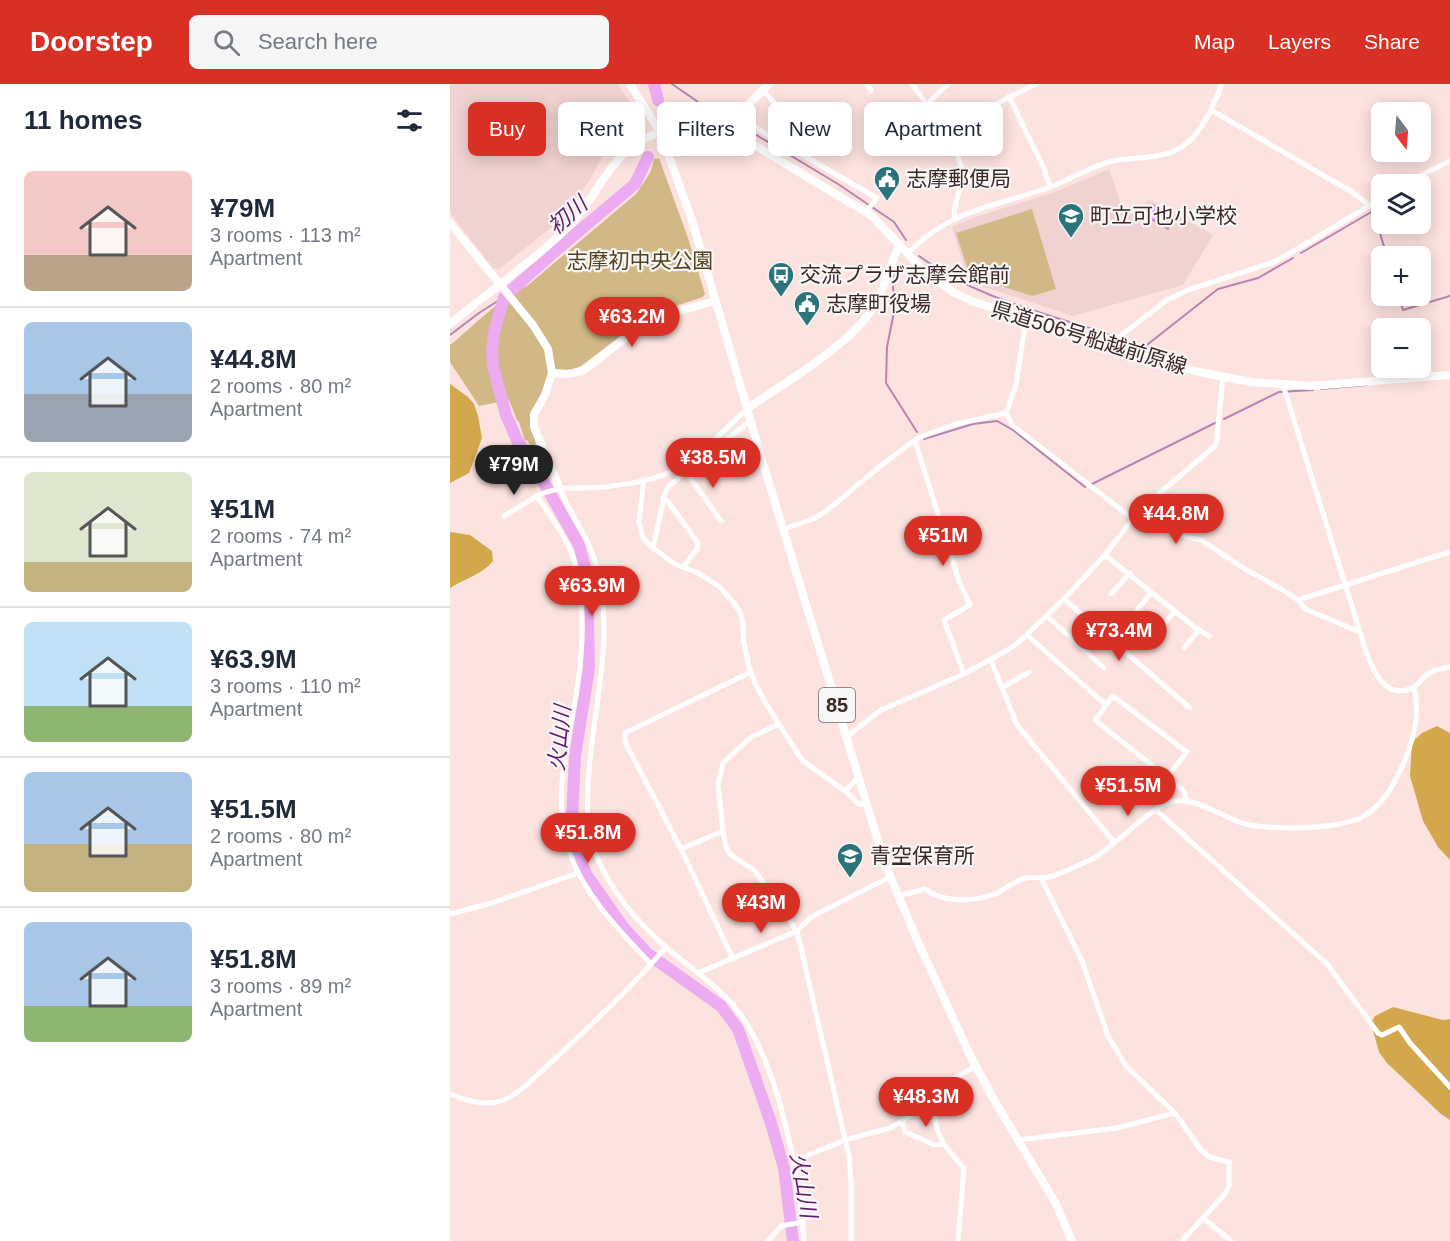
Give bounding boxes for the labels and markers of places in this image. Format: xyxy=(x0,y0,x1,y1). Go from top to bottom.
public building icon: 志摩郵便局 xyxy=(872,164,902,202)
place label: 志摩郵便局 xyxy=(906,167,1011,190)
school or university icon: 町立可也小学校 xyxy=(1056,201,1086,239)
place label: 町立可也小学校 xyxy=(1090,204,1237,227)
bus stop icon: 交流プラザ志摩会館前 xyxy=(766,260,796,298)
place label: 交流プラザ志摩会館前 xyxy=(800,263,1010,286)
public building icon: 志摩町役場 xyxy=(792,289,822,327)
place label: 志摩町役場 xyxy=(826,292,931,315)
pin: ¥63.2M xyxy=(583,297,681,348)
pin: ¥38.5M xyxy=(664,438,762,489)
pin: ¥79M xyxy=(478,445,550,496)
pin: ¥44.8M xyxy=(1127,494,1225,545)
pin: ¥51M xyxy=(907,516,979,567)
pin: ¥63.9M xyxy=(543,566,641,617)
pin: ¥73.4M xyxy=(1070,611,1168,662)
pin: ¥51.5M xyxy=(1079,766,1177,817)
pin: ¥51.8M xyxy=(539,813,637,864)
school or university icon: 青空保育所 xyxy=(835,841,865,879)
place label: 青空保育所 xyxy=(870,844,975,867)
pin: ¥43M xyxy=(725,883,797,934)
pin: ¥48.3M xyxy=(877,1077,975,1128)

